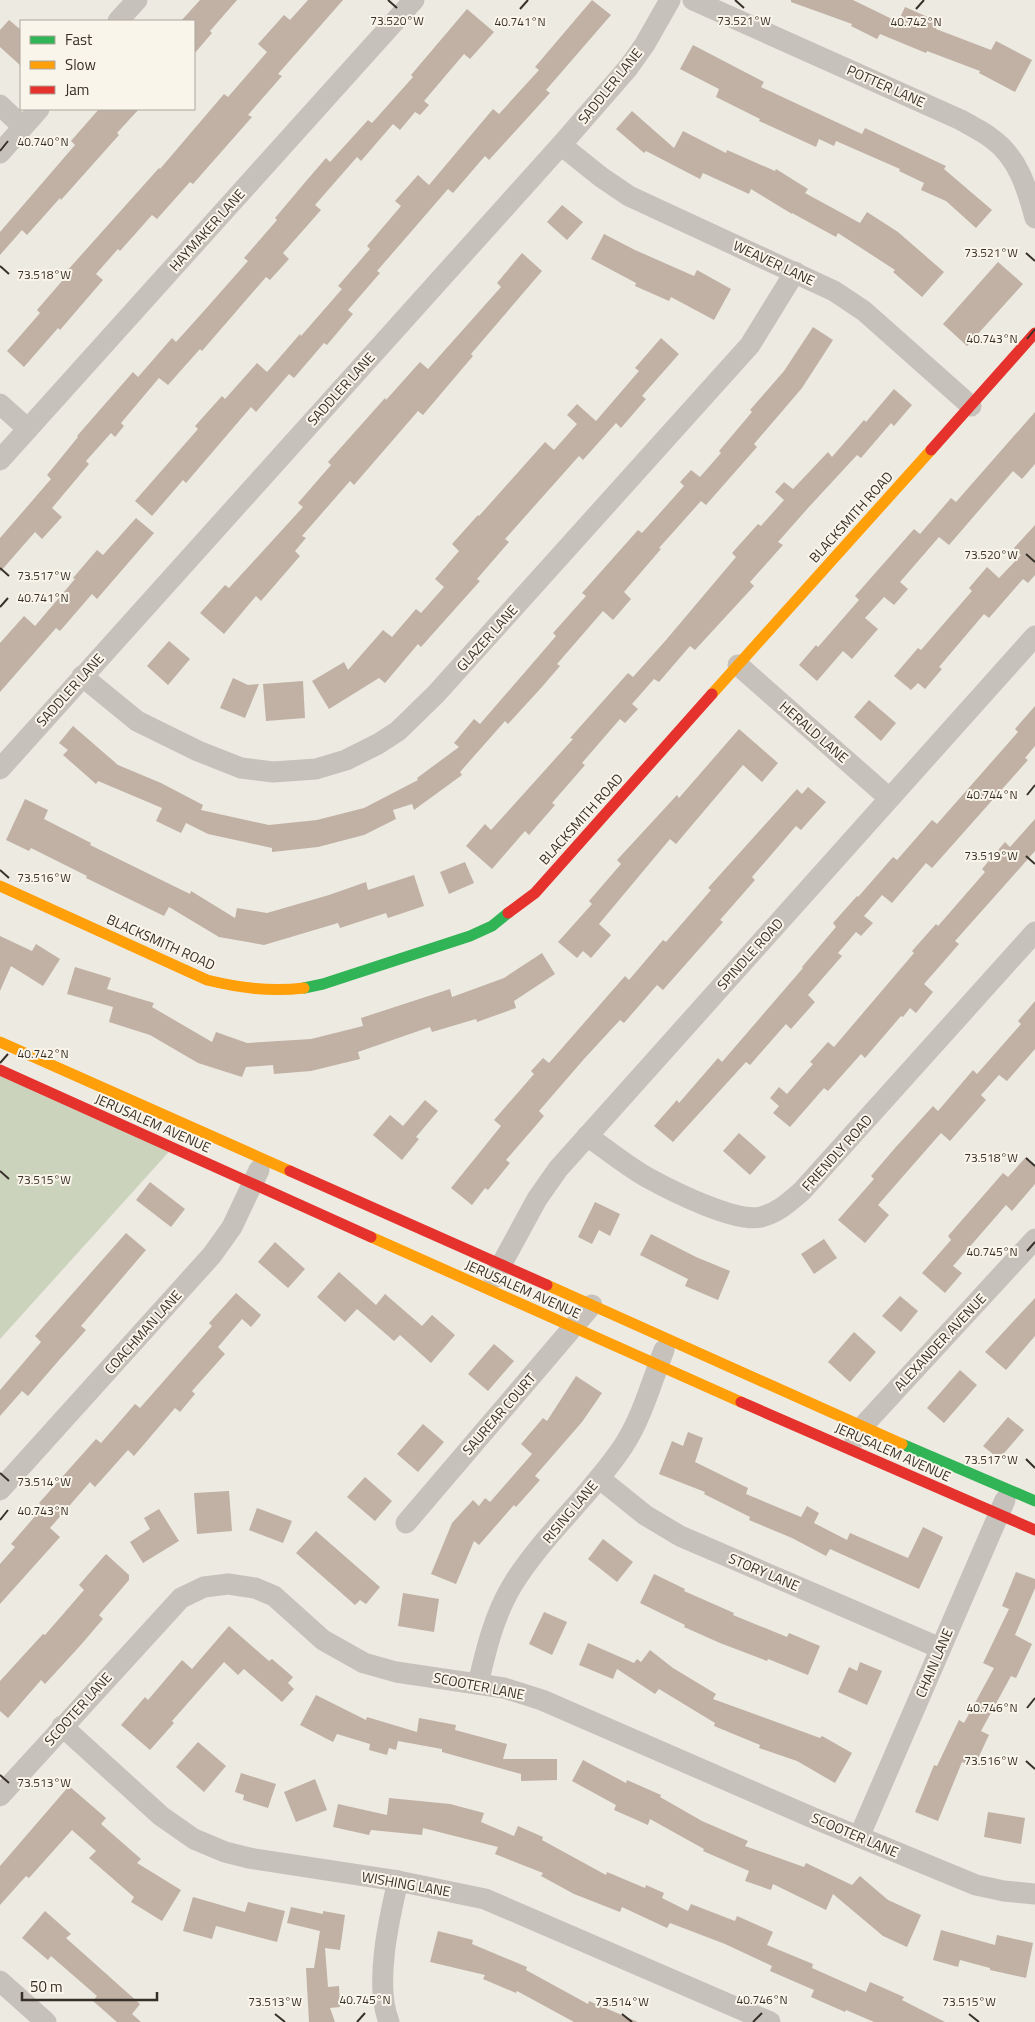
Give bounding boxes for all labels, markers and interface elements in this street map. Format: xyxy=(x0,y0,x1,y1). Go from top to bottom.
text: 73.520°W xyxy=(370,11,424,30)
text: 73.521°W xyxy=(717,11,771,30)
text: 40.741°N xyxy=(494,12,546,31)
text: 40.742°N xyxy=(890,12,942,31)
legend xyxy=(20,20,195,110)
text: Fast xyxy=(65,28,93,51)
street label: SADDLER LANE xyxy=(572,43,647,128)
text: Slow xyxy=(65,53,96,76)
street label: POTTER LANE xyxy=(844,59,929,112)
text: Jam xyxy=(65,78,89,101)
text: 40.740°N xyxy=(17,132,69,151)
street label: HAYMAKER LANE xyxy=(164,184,250,275)
street label: WEAVER LANE xyxy=(730,234,819,291)
text: 73.521°W xyxy=(964,243,1018,262)
text: 73.518°W xyxy=(17,265,71,284)
text: 40.743°N xyxy=(966,329,1018,348)
street label: SADDLER LANE xyxy=(302,347,379,430)
street label: BLACKSMITH ROAD xyxy=(804,466,898,567)
text: 73.520°W xyxy=(964,545,1018,564)
text: 73.517°W xyxy=(17,566,71,585)
text: 40.741°N xyxy=(17,588,69,607)
street label: GLAZER LANE xyxy=(451,600,522,675)
street label: SADDLER LANE xyxy=(31,648,108,731)
street label: HERALD LANE xyxy=(775,696,854,768)
street label: BLACKSMITH ROAD xyxy=(534,768,628,869)
text: 40.744°N xyxy=(966,785,1018,804)
text: 73.519°W xyxy=(964,846,1018,865)
text: 73.516°W xyxy=(17,868,71,887)
street label: BLACKSMITH ROAD xyxy=(104,908,219,975)
street label: SPINDLE ROAD xyxy=(712,913,788,994)
text: 40.742°N xyxy=(17,1044,69,1063)
street label: JERUSALEM AVENUE xyxy=(92,1088,215,1158)
street label: FRIENDLY ROAD xyxy=(796,1110,877,1196)
text: 73.518°W xyxy=(964,1148,1018,1167)
text: 73.515°W xyxy=(17,1170,71,1189)
text: 40.745°N xyxy=(966,1242,1018,1261)
street label: JERUSALEM AVENUE xyxy=(462,1254,585,1324)
street label: COACHMAN LANE xyxy=(99,1285,186,1378)
street label: ALEXANDER AVENUE xyxy=(889,1288,991,1395)
street label: SAUREAR COURT xyxy=(457,1368,541,1459)
street label: JERUSALEM AVENUE xyxy=(832,1417,955,1487)
text: 73.517°W xyxy=(964,1450,1018,1469)
text: 73.514°W xyxy=(17,1472,71,1491)
street label: RISING LANE xyxy=(537,1475,602,1548)
text: 40.743°N xyxy=(17,1501,69,1520)
street label: STORY LANE xyxy=(726,1547,803,1596)
street label: CHAIN LANE xyxy=(909,1625,958,1701)
street label: SCOOTER LANE xyxy=(432,1666,527,1705)
street label: SCOOTER LANE xyxy=(39,1667,116,1750)
text: 40.746°N xyxy=(966,1698,1018,1717)
text: 73.516°W xyxy=(964,1751,1018,1770)
text: 73.513°W xyxy=(17,1773,71,1792)
street label: SCOOTER LANE xyxy=(809,1807,902,1862)
street label: WISHING LANE xyxy=(360,1865,452,1902)
scale bar xyxy=(22,1970,158,2002)
text: 50 m xyxy=(30,1975,63,1998)
text: 40.745°N xyxy=(339,1990,391,2009)
text: 40.746°N xyxy=(736,1990,788,2009)
text: 73.513°W xyxy=(248,1992,302,2011)
text: 73.514°W xyxy=(595,1992,649,2011)
text: 73.515°W xyxy=(942,1992,996,2011)

